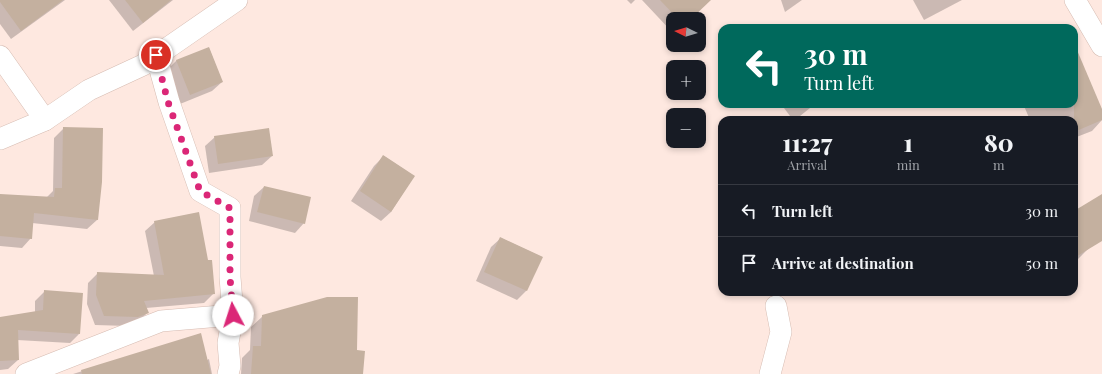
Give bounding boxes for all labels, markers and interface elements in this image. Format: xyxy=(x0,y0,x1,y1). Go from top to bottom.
north arrow xyxy=(666,12,706,52)
map controls xyxy=(666,12,706,148)
text: 30 m xyxy=(804,35,868,72)
pin xyxy=(139,38,173,72)
icon: left xyxy=(738,40,790,92)
icon: arrive xyxy=(145,44,167,66)
button: + xyxy=(666,60,706,100)
text: Turn left xyxy=(804,71,874,95)
button: − xyxy=(666,108,706,148)
text: 11:27 xyxy=(782,126,832,158)
text: 1 xyxy=(904,126,913,158)
text: 80 xyxy=(984,126,1014,158)
text: Arrival xyxy=(787,156,827,173)
text: min xyxy=(897,156,920,173)
text: m xyxy=(993,156,1005,173)
icon: left xyxy=(738,200,760,222)
text: Turn left xyxy=(772,201,833,221)
text: 30 m xyxy=(1025,201,1058,221)
icon: arrive xyxy=(738,252,760,274)
text: Arrive at destination xyxy=(772,253,914,273)
text: 50 m xyxy=(1026,253,1058,273)
position arrow xyxy=(212,294,254,336)

